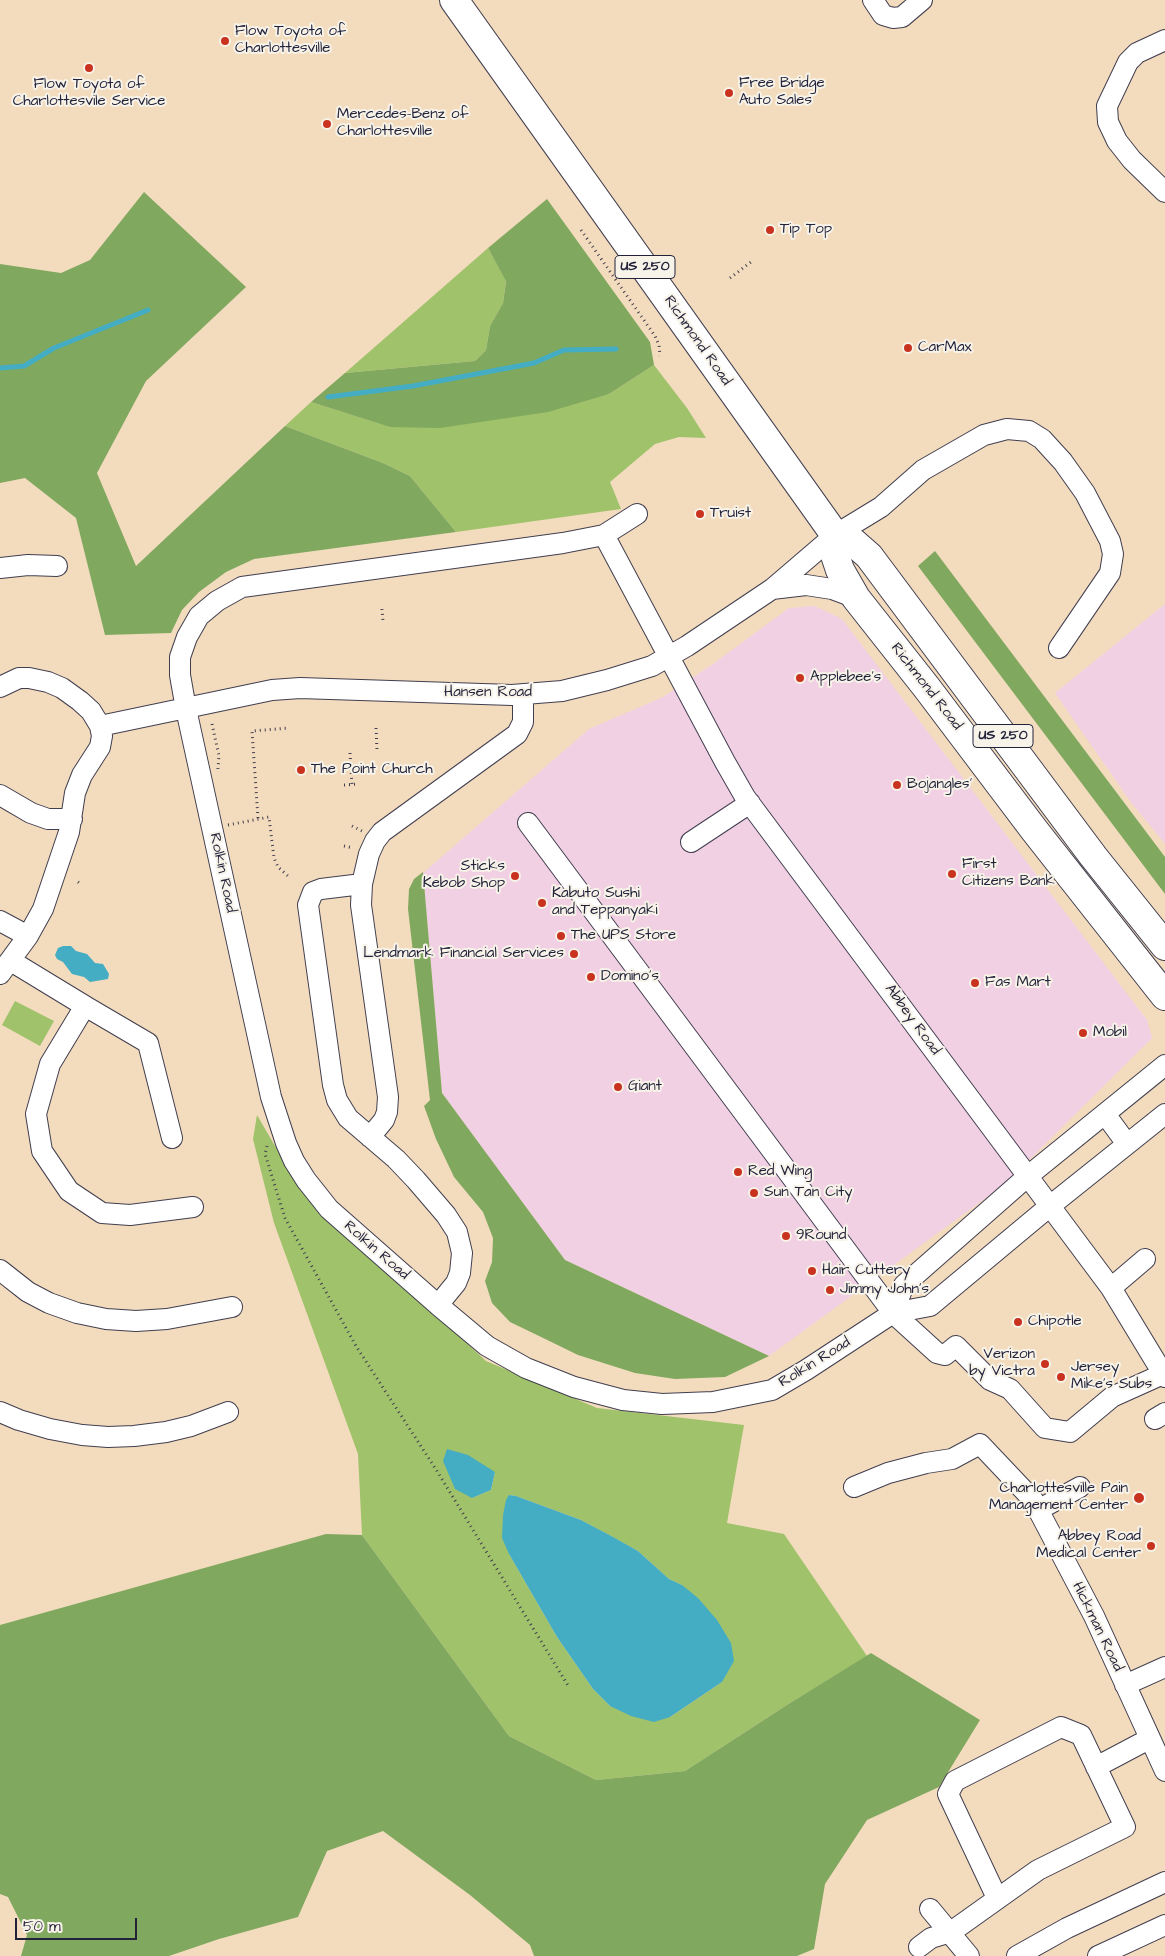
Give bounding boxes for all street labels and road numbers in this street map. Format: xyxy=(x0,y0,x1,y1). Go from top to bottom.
road number: US 250 xyxy=(615,256,675,278)
street label: Richmond Road xyxy=(659,293,735,389)
street label: Richmond Road xyxy=(886,640,966,734)
street label: Hansen Road xyxy=(444,684,532,702)
road number: US 250 xyxy=(973,724,1033,748)
street label: Rolkin Road xyxy=(205,832,239,914)
street label: Abbey Road xyxy=(880,981,944,1059)
street label: Rolkin Road xyxy=(340,1218,412,1284)
street label: Rolkin Road xyxy=(776,1334,854,1392)
street label: Hickman Road xyxy=(1068,1579,1126,1675)

